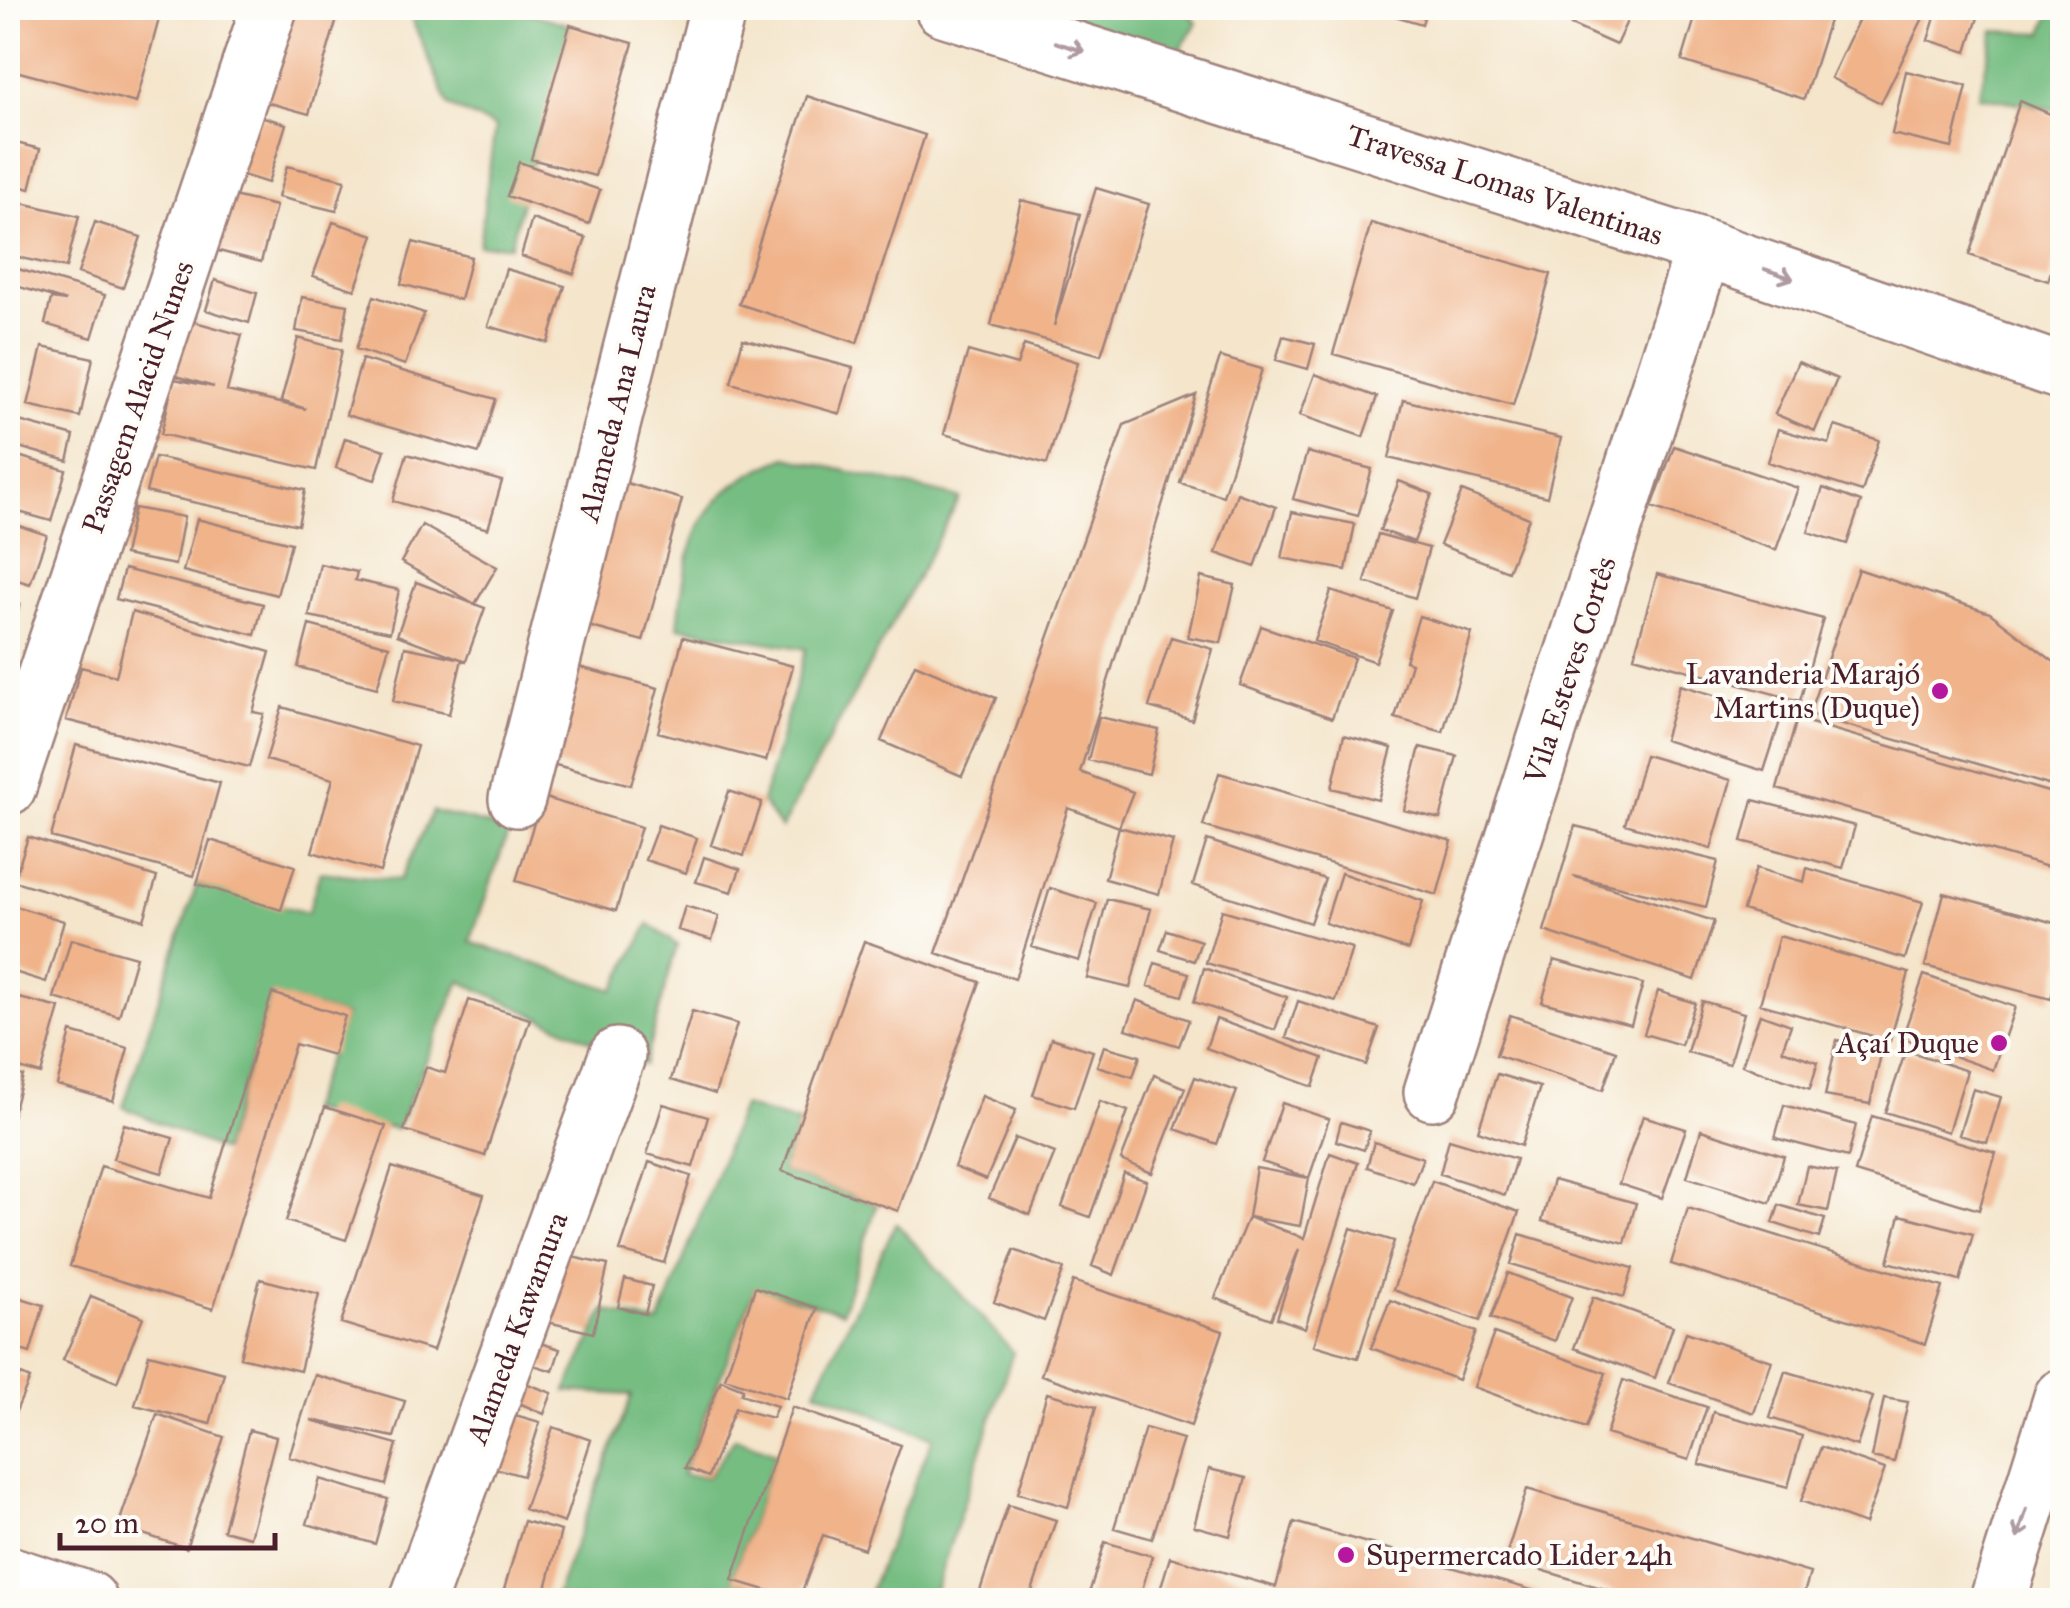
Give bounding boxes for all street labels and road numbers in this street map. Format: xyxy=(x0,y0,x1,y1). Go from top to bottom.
street label: Travessa Lomas Valentinas xyxy=(1342,117,1668,253)
street label: Passagem Alacid Nunes xyxy=(74,256,202,538)
street label: Alameda Ana Laura xyxy=(570,280,664,527)
street label: Vila Esteves Cortês xyxy=(1516,552,1624,789)
street label: Alameda Kawamura xyxy=(458,1207,576,1451)

